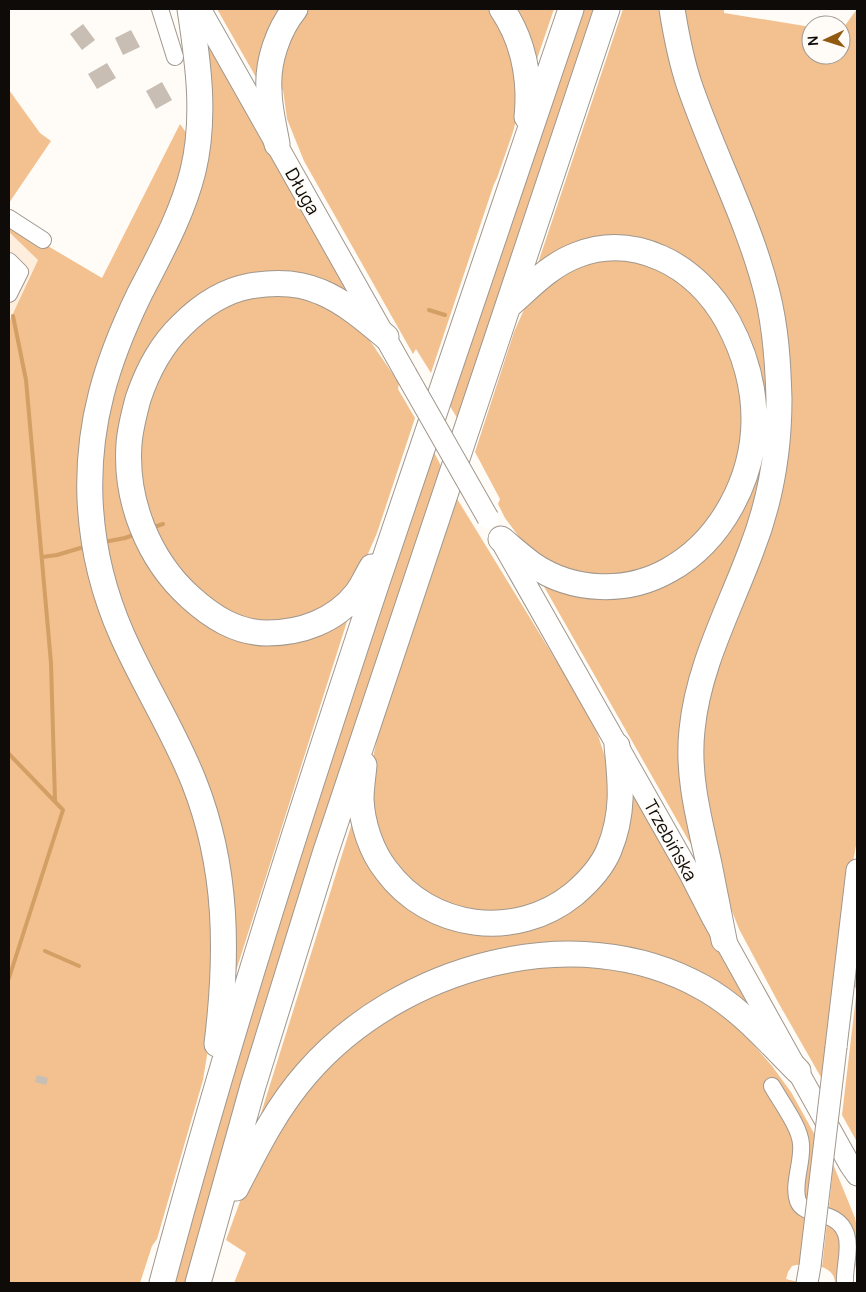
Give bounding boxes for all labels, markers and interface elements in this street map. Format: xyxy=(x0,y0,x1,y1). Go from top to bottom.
north arrow xyxy=(801,15,851,65)
text: N xyxy=(803,35,822,47)
street label: Długa xyxy=(280,163,326,219)
street label: Trzebińska xyxy=(639,795,703,885)

